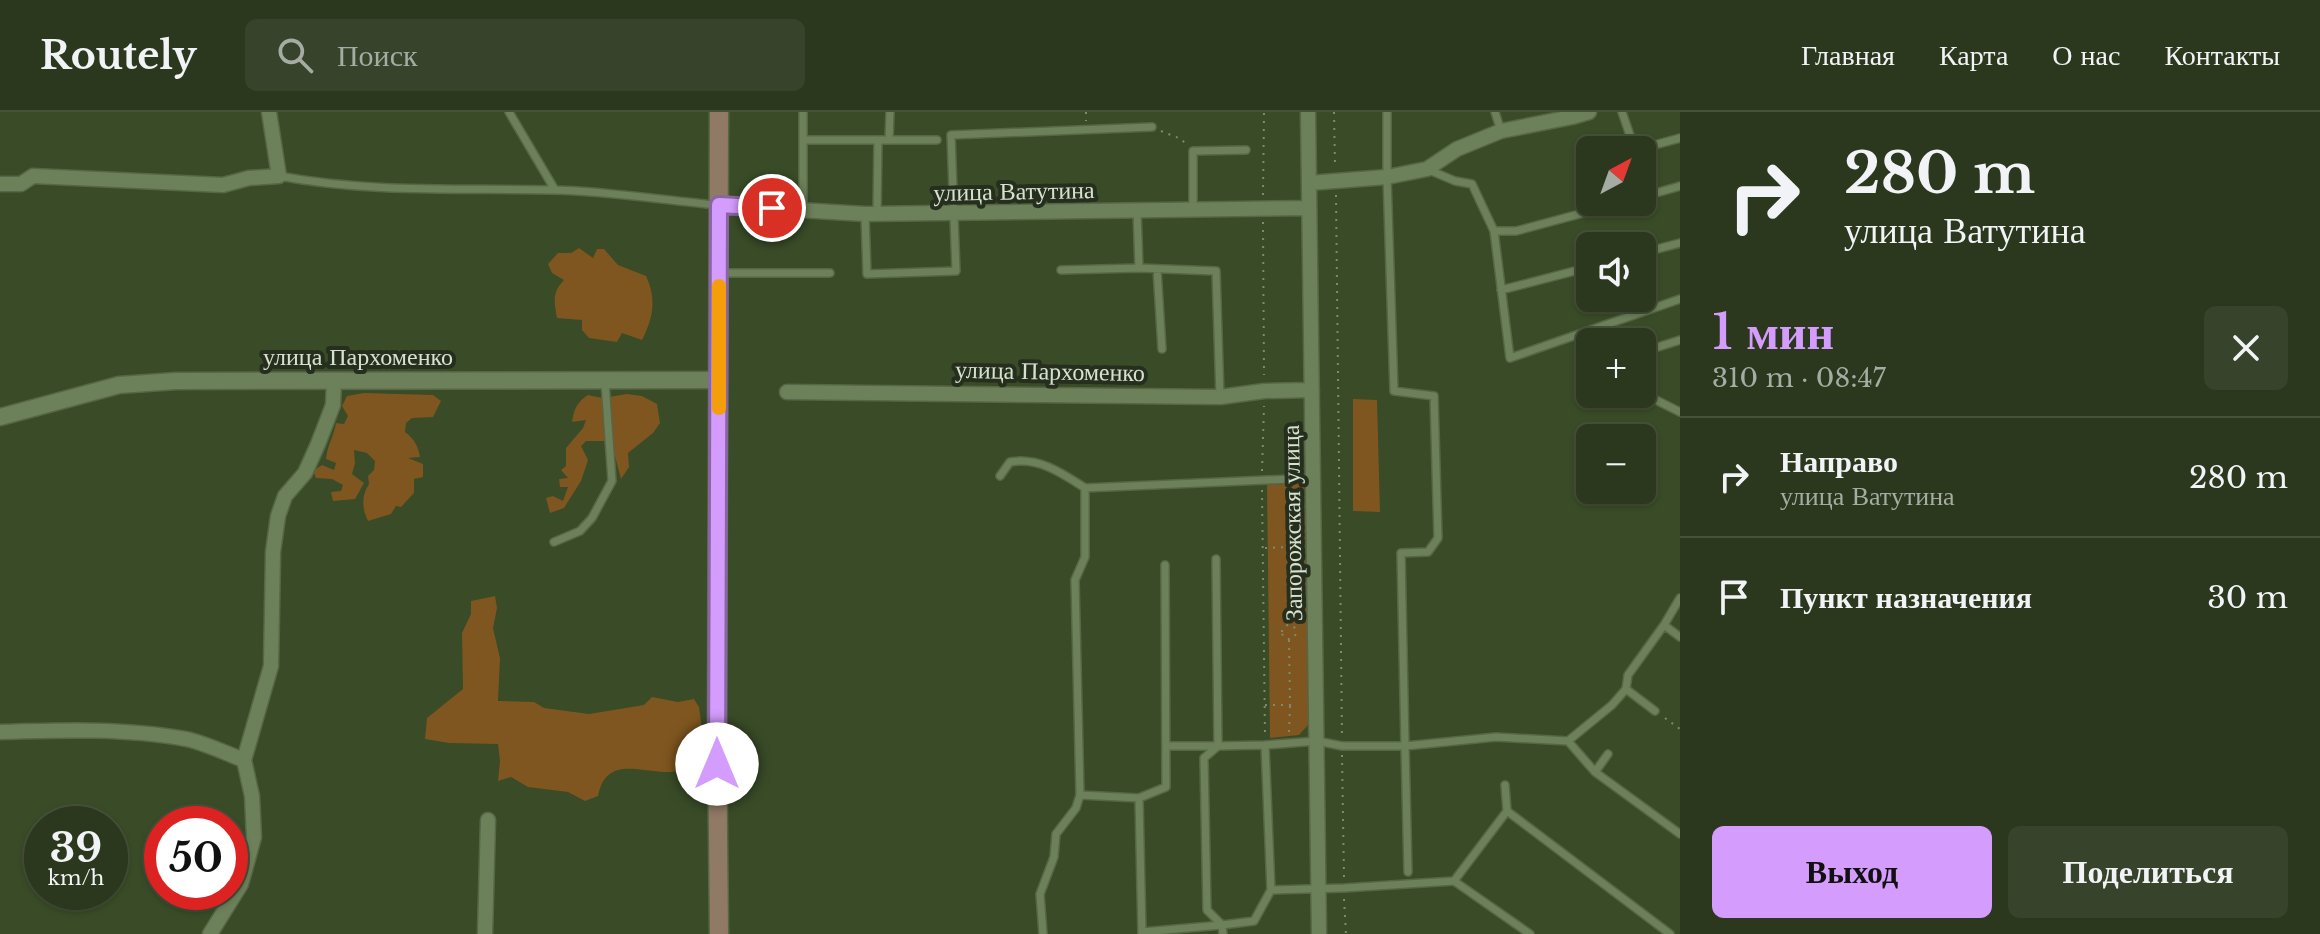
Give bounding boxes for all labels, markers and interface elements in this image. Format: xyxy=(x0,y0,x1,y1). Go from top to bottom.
search box xyxy=(245,19,805,91)
text: Routely xyxy=(40,32,197,79)
icon: search xyxy=(273,33,317,77)
text: Поиск xyxy=(337,37,418,74)
text: Главная xyxy=(1801,38,1895,73)
text: Карта xyxy=(1939,38,2008,73)
text: О нас xyxy=(2052,38,2120,73)
text: Контакты xyxy=(2164,38,2280,73)
north arrow xyxy=(1576,136,1656,216)
map controls xyxy=(1576,136,1656,504)
text: 280 m xyxy=(1844,139,2035,208)
icon: right xyxy=(1712,144,1816,248)
pin xyxy=(738,174,806,242)
street label: улица Ватутина xyxy=(933,175,1095,207)
icon: arrive xyxy=(750,186,794,230)
text: улица Ватутина xyxy=(1844,208,2086,253)
button: sound xyxy=(1576,232,1656,312)
text: 1 мин xyxy=(1712,302,1834,362)
button: close xyxy=(2204,306,2288,390)
button: + xyxy=(1576,328,1656,408)
street label: улица Пархоменко xyxy=(263,342,453,371)
street label: улица Пархоменко xyxy=(955,355,1145,387)
text: 310 m · 08:47 xyxy=(1712,362,1886,394)
street label: Запорожская улица xyxy=(1276,424,1308,622)
button: − xyxy=(1576,424,1656,504)
text: Направо xyxy=(1780,443,1898,480)
icon: right xyxy=(1712,455,1756,499)
text: 280 m xyxy=(2189,459,2288,496)
text: улица Ватутина xyxy=(1780,480,1955,512)
icon: arrive xyxy=(1712,575,1756,619)
text: Пункт назначения xyxy=(1780,579,2032,616)
text: 30 m xyxy=(2207,579,2288,616)
position arrow xyxy=(675,722,759,806)
speed limit sign: 50 xyxy=(144,806,248,910)
text: 39 xyxy=(50,823,102,873)
button: Выход xyxy=(1712,826,1992,918)
button: Поделиться xyxy=(2008,826,2288,918)
text: km/h xyxy=(48,866,104,890)

